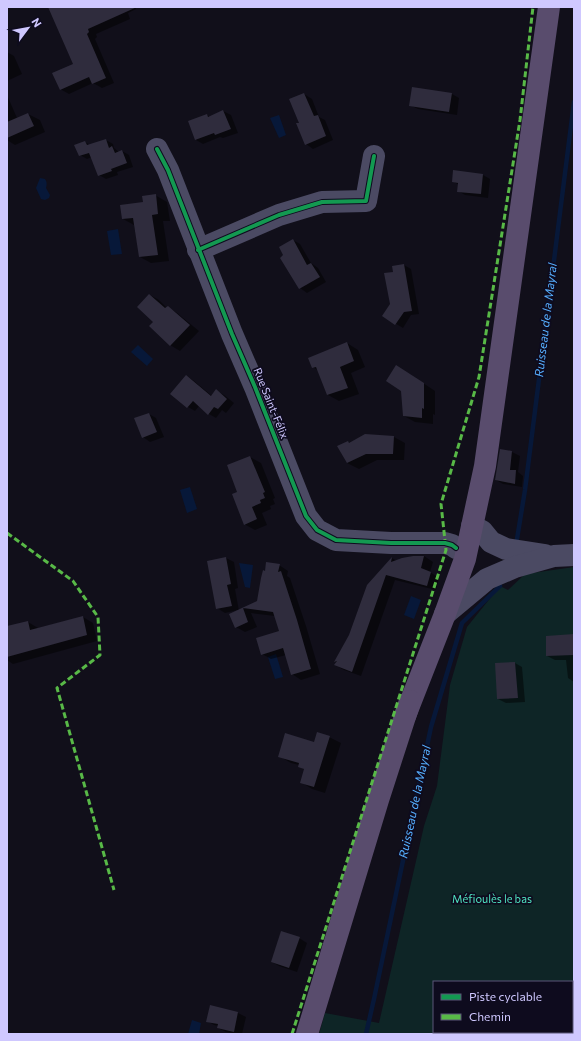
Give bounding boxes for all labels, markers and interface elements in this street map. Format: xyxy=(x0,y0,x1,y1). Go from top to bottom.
north arrow xyxy=(8,8,48,48)
text: N xyxy=(29,15,45,29)
water label: Ruisseau de la Mayral xyxy=(531,261,559,378)
street label: Rue Saint-Félix xyxy=(251,366,292,440)
water label: Ruisseau de la Mayral xyxy=(395,743,433,860)
park label: Méfioulès le bas xyxy=(452,892,532,905)
legend xyxy=(433,981,573,1033)
text: Piste cyclable xyxy=(469,989,542,1003)
text: Chemin xyxy=(469,1009,511,1023)

